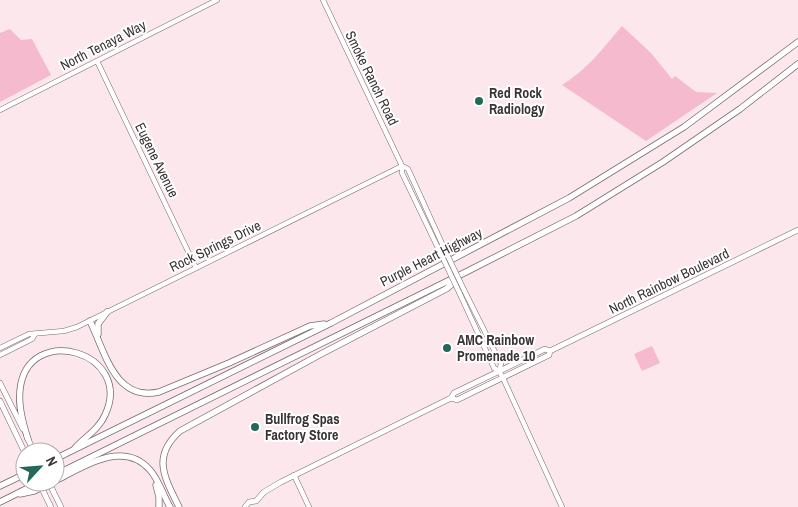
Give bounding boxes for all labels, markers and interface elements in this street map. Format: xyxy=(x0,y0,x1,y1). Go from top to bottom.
street label: North Tenaya Way xyxy=(57,16,149,74)
street label: Smoke Ranch Road xyxy=(341,28,403,128)
place label: Red Rock Radiology xyxy=(489,84,545,118)
marker: Red Rock Radiology xyxy=(473,95,485,107)
street label: Eugene Avenue xyxy=(131,120,183,200)
street label: Rock Springs Drive xyxy=(166,216,264,276)
street label: Purple Heart Highway xyxy=(377,223,485,291)
street label: North Rainbow Boulevard xyxy=(606,244,732,318)
place label: AMC Rainbow Promenade 10 xyxy=(457,331,535,365)
marker: AMC Rainbow Promenade 10 xyxy=(441,342,453,354)
place label: Bullfrog Spas Factory Store xyxy=(265,410,340,444)
marker: Bullfrog Spas Factory Store xyxy=(249,421,261,433)
north arrow xyxy=(15,442,65,492)
text: N xyxy=(42,454,62,469)

